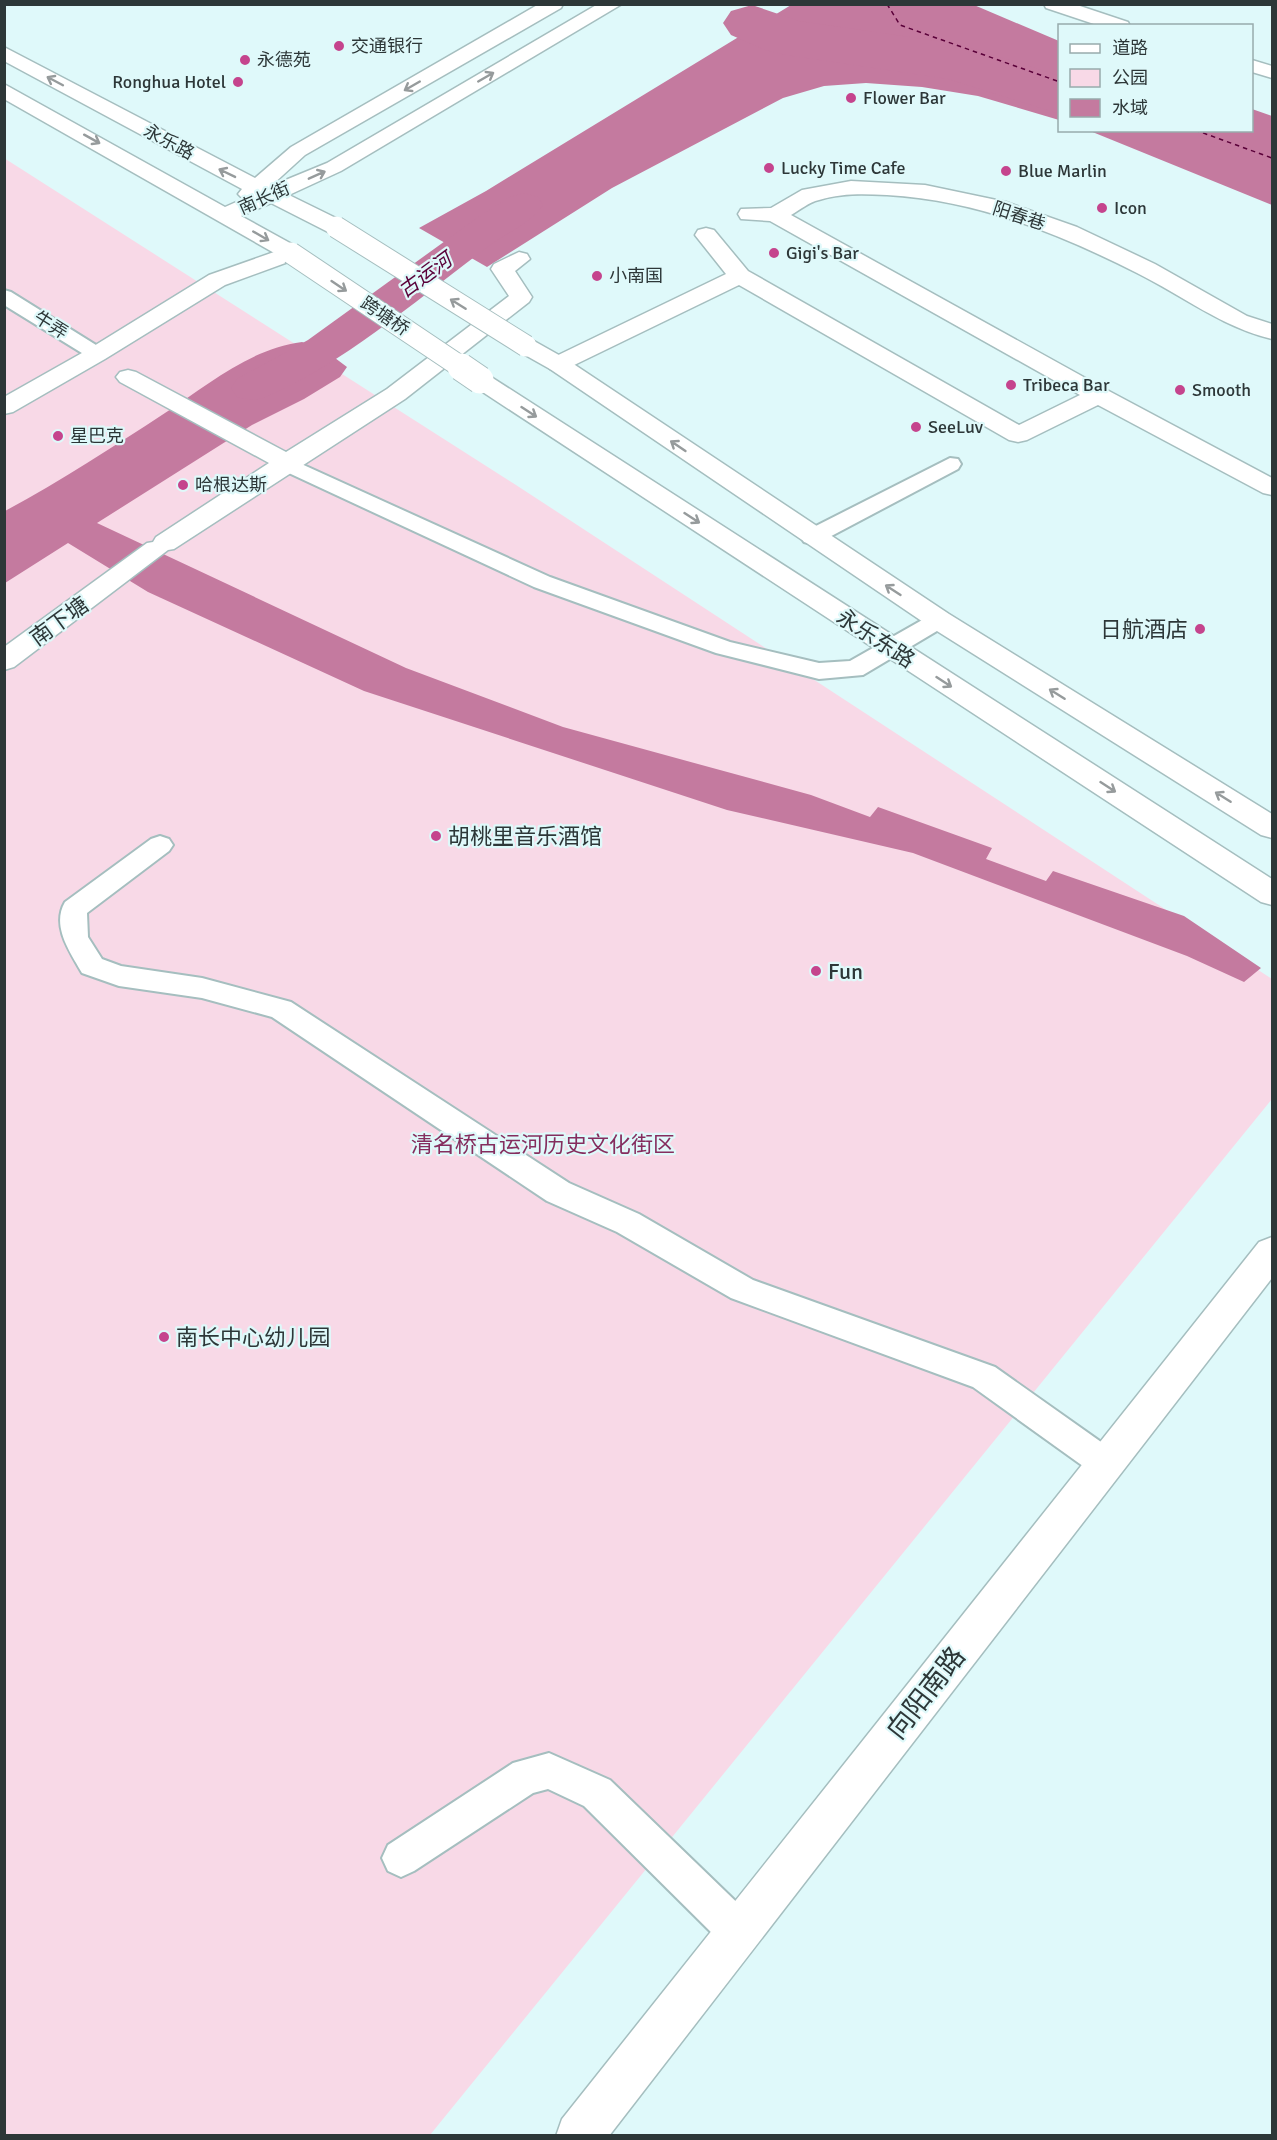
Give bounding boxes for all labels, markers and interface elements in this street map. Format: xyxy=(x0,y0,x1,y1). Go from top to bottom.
legend xyxy=(1058,24,1253,132)
place label: 交通银行 xyxy=(351,35,423,57)
text: 道路 xyxy=(1112,37,1148,59)
marker: 交通银行 xyxy=(332,39,346,53)
place label: 永德苑 xyxy=(257,49,311,71)
marker: 永德苑 xyxy=(238,53,252,67)
text: 公园 xyxy=(1112,67,1148,89)
place label: Ronghua Hotel xyxy=(112,71,226,93)
one-way arrow xyxy=(477,71,494,83)
one-way arrow xyxy=(47,75,65,86)
marker: Ronghua Hotel xyxy=(231,75,245,89)
one-way arrow xyxy=(404,80,421,92)
place label: Flower Bar xyxy=(863,87,946,109)
marker: Flower Bar xyxy=(844,91,858,105)
text: 水域 xyxy=(1112,97,1148,119)
street label: 永乐路 xyxy=(140,120,198,164)
one-way arrow xyxy=(83,134,100,146)
place label: Lucky Time Cafe xyxy=(781,157,905,179)
place label: Blue Marlin xyxy=(1018,160,1107,182)
marker: Lucky Time Cafe xyxy=(762,161,776,175)
marker: Blue Marlin xyxy=(999,164,1013,178)
one-way arrow xyxy=(219,166,237,178)
one-way arrow xyxy=(307,169,325,180)
street label: 南长街 xyxy=(235,177,293,219)
street label: 阳春巷 xyxy=(990,197,1048,235)
place label: Icon xyxy=(1114,197,1147,219)
marker: Icon xyxy=(1095,201,1109,215)
one-way arrow xyxy=(253,231,270,243)
place label: Gigi's Bar xyxy=(786,242,859,264)
water label: 古运河 xyxy=(394,245,460,303)
marker: Gigi's Bar xyxy=(767,246,781,260)
place label: 小南国 xyxy=(609,265,663,287)
marker: 小南国 xyxy=(590,269,604,283)
one-way arrow xyxy=(331,280,347,292)
street label: 跨塘桥 xyxy=(356,292,414,340)
one-way arrow xyxy=(450,298,467,310)
street label: 牛弄 xyxy=(30,306,72,344)
place label: Tribeca Bar xyxy=(1023,374,1110,396)
marker: Tribeca Bar xyxy=(1004,378,1018,392)
place label: Smooth xyxy=(1192,379,1251,401)
marker: Smooth xyxy=(1173,383,1187,397)
one-way arrow xyxy=(520,406,537,418)
place label: SeeLuv xyxy=(928,416,984,438)
marker: SeeLuv xyxy=(909,420,923,434)
place label: 星巴克 xyxy=(70,425,124,447)
marker: 星巴克 xyxy=(51,429,65,443)
one-way arrow xyxy=(671,440,687,452)
place label: 哈根达斯 xyxy=(195,474,267,496)
marker: 哈根达斯 xyxy=(176,478,190,492)
one-way arrow xyxy=(683,512,700,524)
one-way arrow xyxy=(884,583,901,596)
street label: 南下塘 xyxy=(25,591,94,652)
street label: 永乐东路 xyxy=(831,603,920,674)
place label: 日航酒店 xyxy=(1100,616,1188,643)
marker: 日航酒店 xyxy=(1193,622,1207,636)
one-way arrow xyxy=(935,675,952,688)
one-way arrow xyxy=(1049,687,1066,699)
one-way arrow xyxy=(1099,781,1116,794)
one-way arrow xyxy=(1215,790,1232,802)
place label: 胡桃里音乐酒馆 xyxy=(448,823,602,850)
marker: 胡桃里音乐酒馆 xyxy=(429,829,443,843)
place label: Fun xyxy=(828,958,863,985)
marker: Fun xyxy=(809,964,823,978)
park label: 清名桥古运河历史文化街区 xyxy=(411,1131,675,1158)
place label: 南长中心幼儿园 xyxy=(176,1324,330,1351)
marker: 南长中心幼儿园 xyxy=(157,1330,171,1344)
street label: 向阳南路 xyxy=(880,1641,973,1746)

